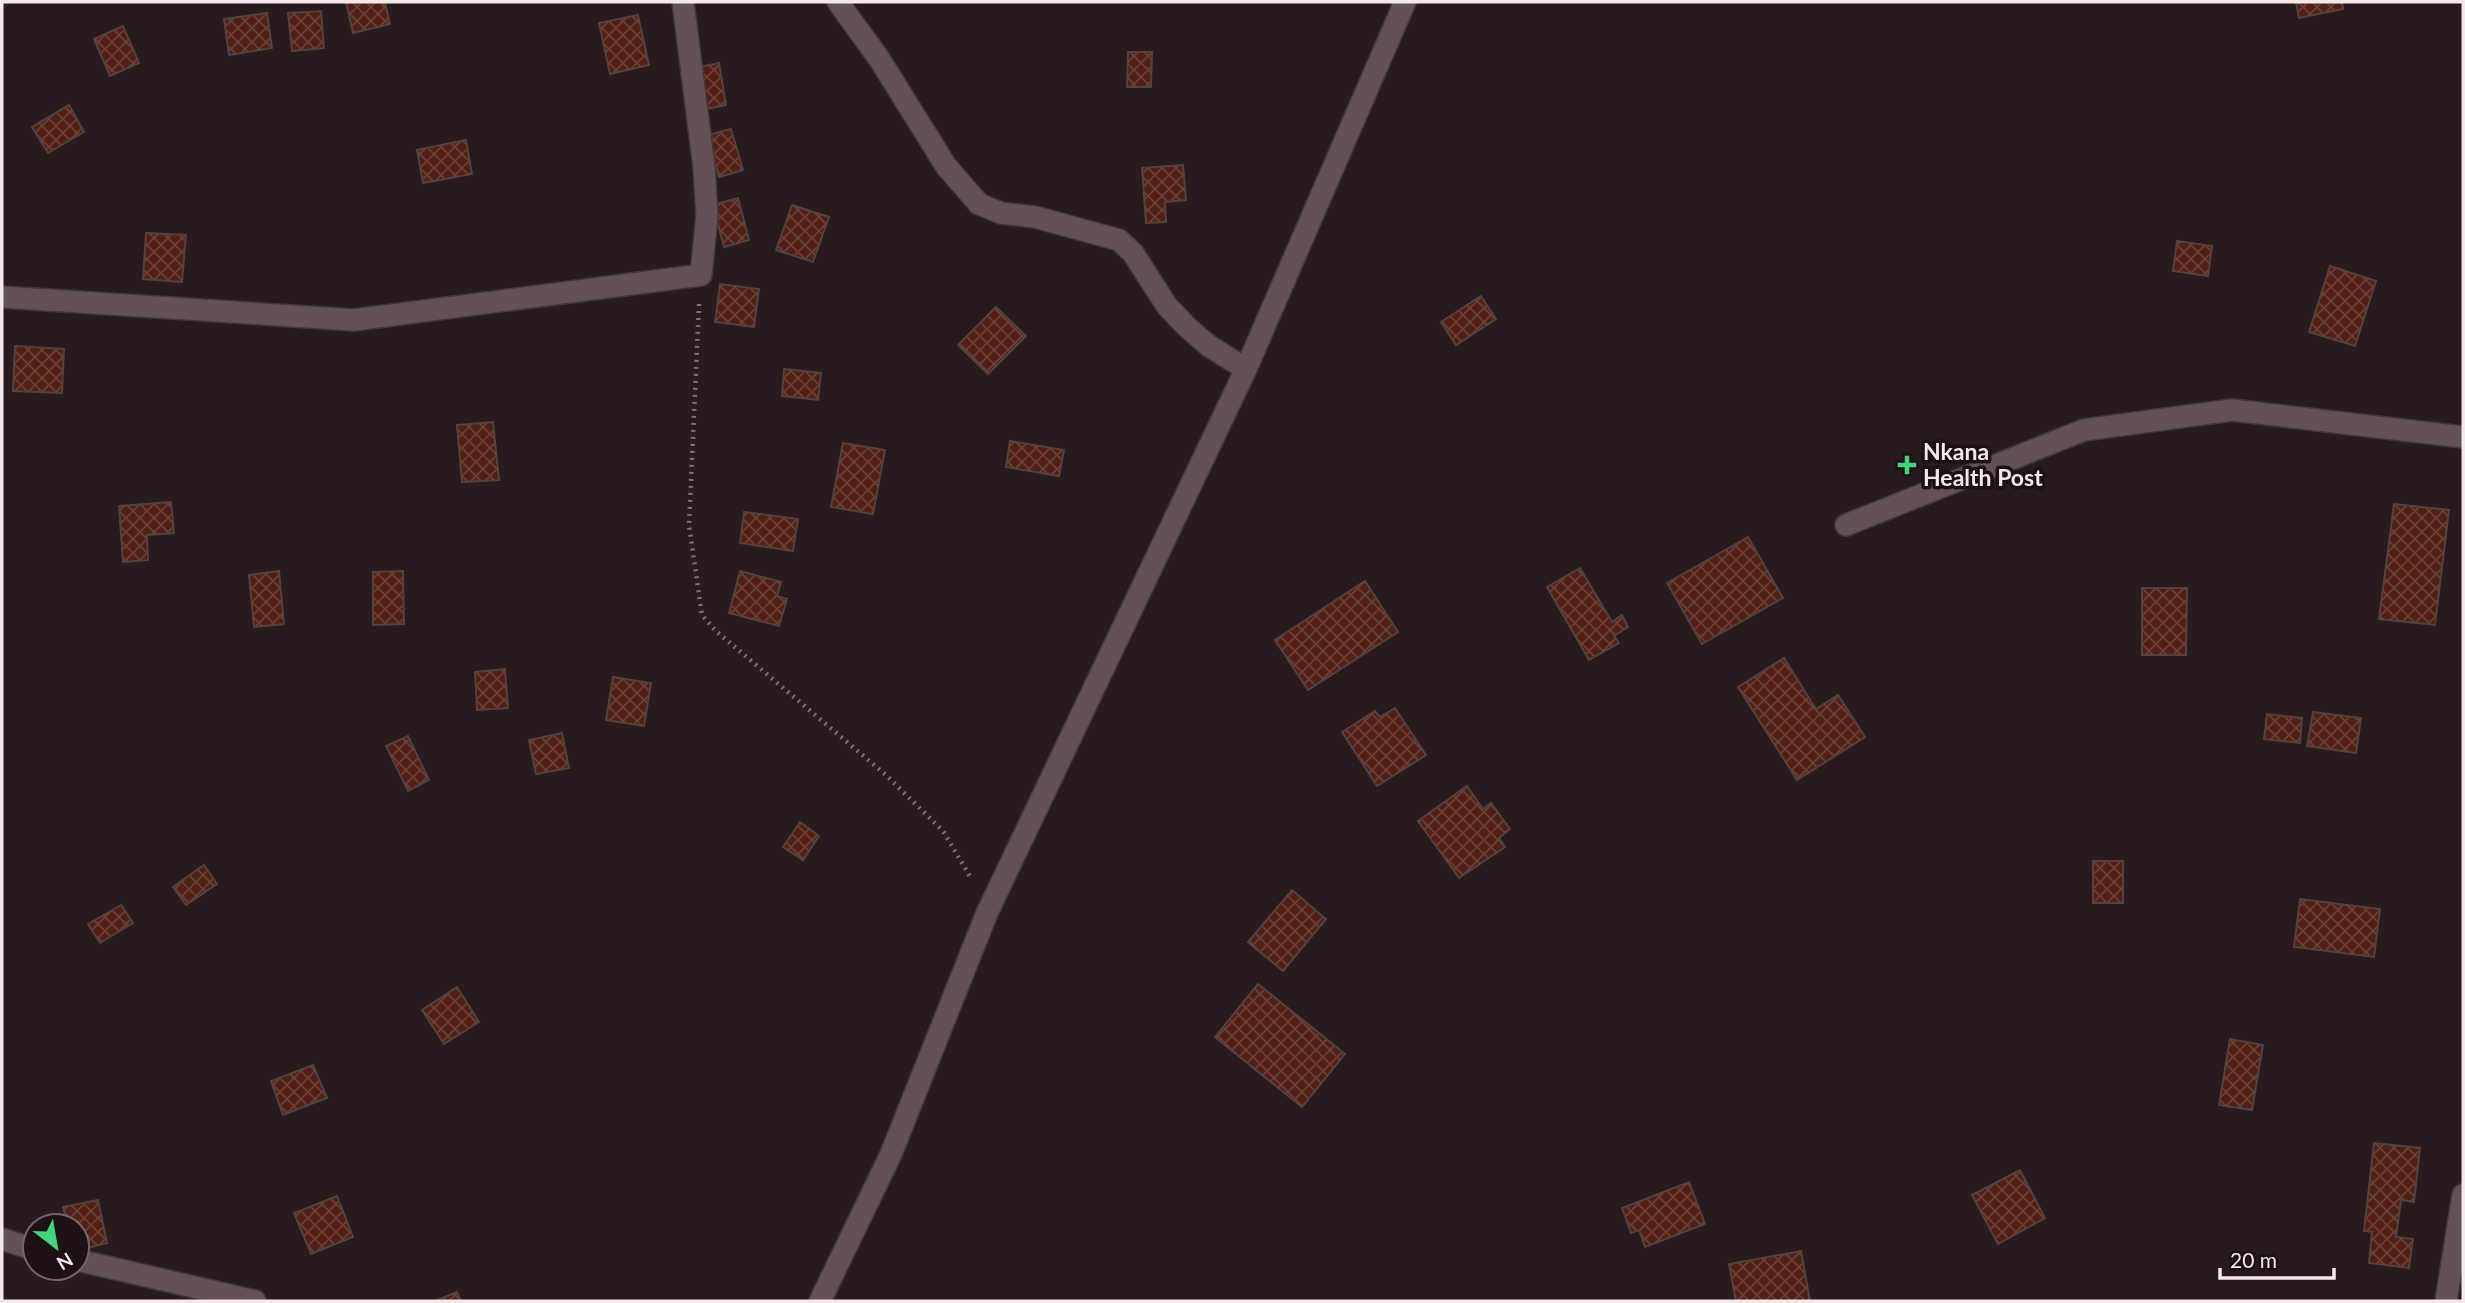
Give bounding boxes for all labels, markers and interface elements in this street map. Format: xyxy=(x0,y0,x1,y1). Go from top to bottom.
place label: Nkana Health Post xyxy=(1923,437,2043,491)
marker: Nkana Health Post xyxy=(1897,455,1917,475)
north arrow xyxy=(21,1212,91,1282)
scale bar xyxy=(2220,1236,2334,1280)
text: 20 m xyxy=(2230,1247,2277,1272)
text: N xyxy=(53,1248,77,1276)

